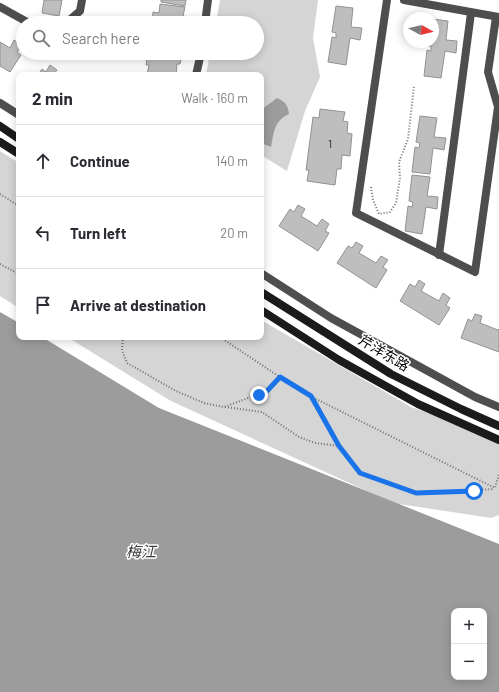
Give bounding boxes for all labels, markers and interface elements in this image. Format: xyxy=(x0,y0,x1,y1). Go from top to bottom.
north arrow xyxy=(403,12,439,48)
search box xyxy=(16,16,264,60)
icon: search xyxy=(30,27,52,49)
text: Search here xyxy=(62,29,140,47)
text: 2 min xyxy=(32,88,73,108)
text: Walk · 160 m xyxy=(181,90,248,106)
house number: 1 xyxy=(328,136,332,150)
icon: ahead xyxy=(32,150,54,172)
text: Continue xyxy=(70,152,130,170)
text: 140 m xyxy=(216,153,248,169)
icon: left xyxy=(32,222,54,244)
text: Turn left xyxy=(70,224,126,242)
text: 20 m xyxy=(220,225,248,241)
icon: arrive xyxy=(32,294,54,316)
text: Arrive at destination xyxy=(70,296,206,314)
street label: 芹洋东路 xyxy=(356,331,413,374)
route end xyxy=(250,386,268,404)
route start xyxy=(465,482,483,500)
water label: 梅江 xyxy=(126,542,158,560)
map controls xyxy=(451,608,487,680)
button: + xyxy=(451,608,487,644)
button: − xyxy=(451,644,487,680)

